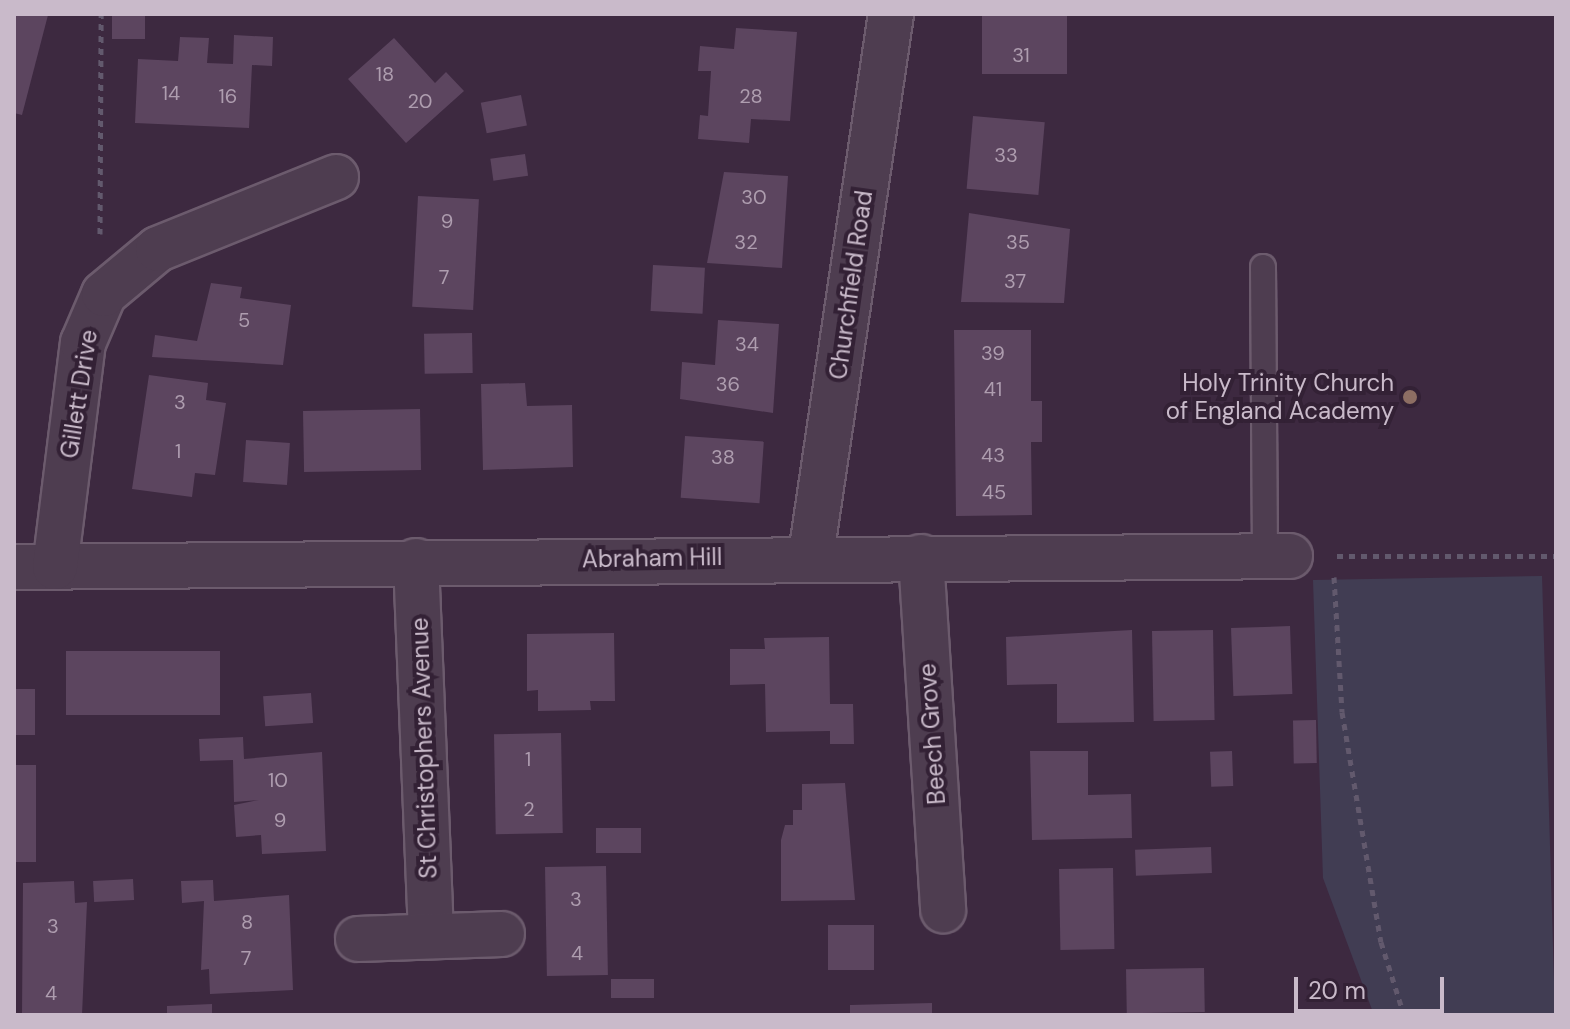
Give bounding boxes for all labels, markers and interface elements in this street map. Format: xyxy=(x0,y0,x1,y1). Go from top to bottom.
house number: 31 xyxy=(1012,43,1030,67)
house number: 18 xyxy=(376,62,394,86)
house number: 14 xyxy=(162,81,180,105)
house number: 16 xyxy=(219,84,237,108)
house number: 28 xyxy=(739,84,763,108)
house number: 20 xyxy=(408,89,432,113)
house number: 33 xyxy=(994,143,1018,167)
house number: 30 xyxy=(741,185,767,209)
street label: Churchfield Road xyxy=(823,189,879,381)
house number: 9 xyxy=(441,209,453,233)
house number: 32 xyxy=(734,230,758,254)
house number: 35 xyxy=(1006,230,1030,254)
house number: 7 xyxy=(439,265,449,289)
house number: 37 xyxy=(1004,269,1026,293)
house number: 5 xyxy=(238,308,250,332)
street label: Gillett Drive xyxy=(55,328,103,460)
house number: 34 xyxy=(735,332,759,356)
house number: 39 xyxy=(981,341,1005,365)
place label: Holy Trinity Church of England Academy xyxy=(1166,369,1394,425)
house number: 36 xyxy=(716,372,740,396)
house number: 41 xyxy=(984,377,1002,401)
marker: Holy Trinity Church of England Academy xyxy=(1401,388,1419,406)
house number: 3 xyxy=(174,390,186,414)
house number: 1 xyxy=(175,439,181,463)
house number: 43 xyxy=(981,443,1005,467)
house number: 38 xyxy=(711,445,735,469)
house number: 45 xyxy=(982,480,1006,504)
street label: Abraham Hill xyxy=(582,542,722,574)
street label: St Christophers Avenue xyxy=(405,617,443,879)
street label: Beech Grove xyxy=(913,662,951,806)
house number: 1 xyxy=(525,747,531,771)
house number: 10 xyxy=(268,768,288,792)
house number: 2 xyxy=(523,797,535,821)
house number: 9 xyxy=(274,808,286,832)
house number: 3 xyxy=(570,887,582,911)
house number: 8 xyxy=(241,910,253,934)
house number: 3 xyxy=(47,914,59,938)
house number: 4 xyxy=(571,941,583,965)
house number: 7 xyxy=(241,946,251,970)
scale bar xyxy=(1298,961,1448,1011)
text: 20 m xyxy=(1308,975,1366,1006)
house number: 4 xyxy=(45,981,57,1005)

